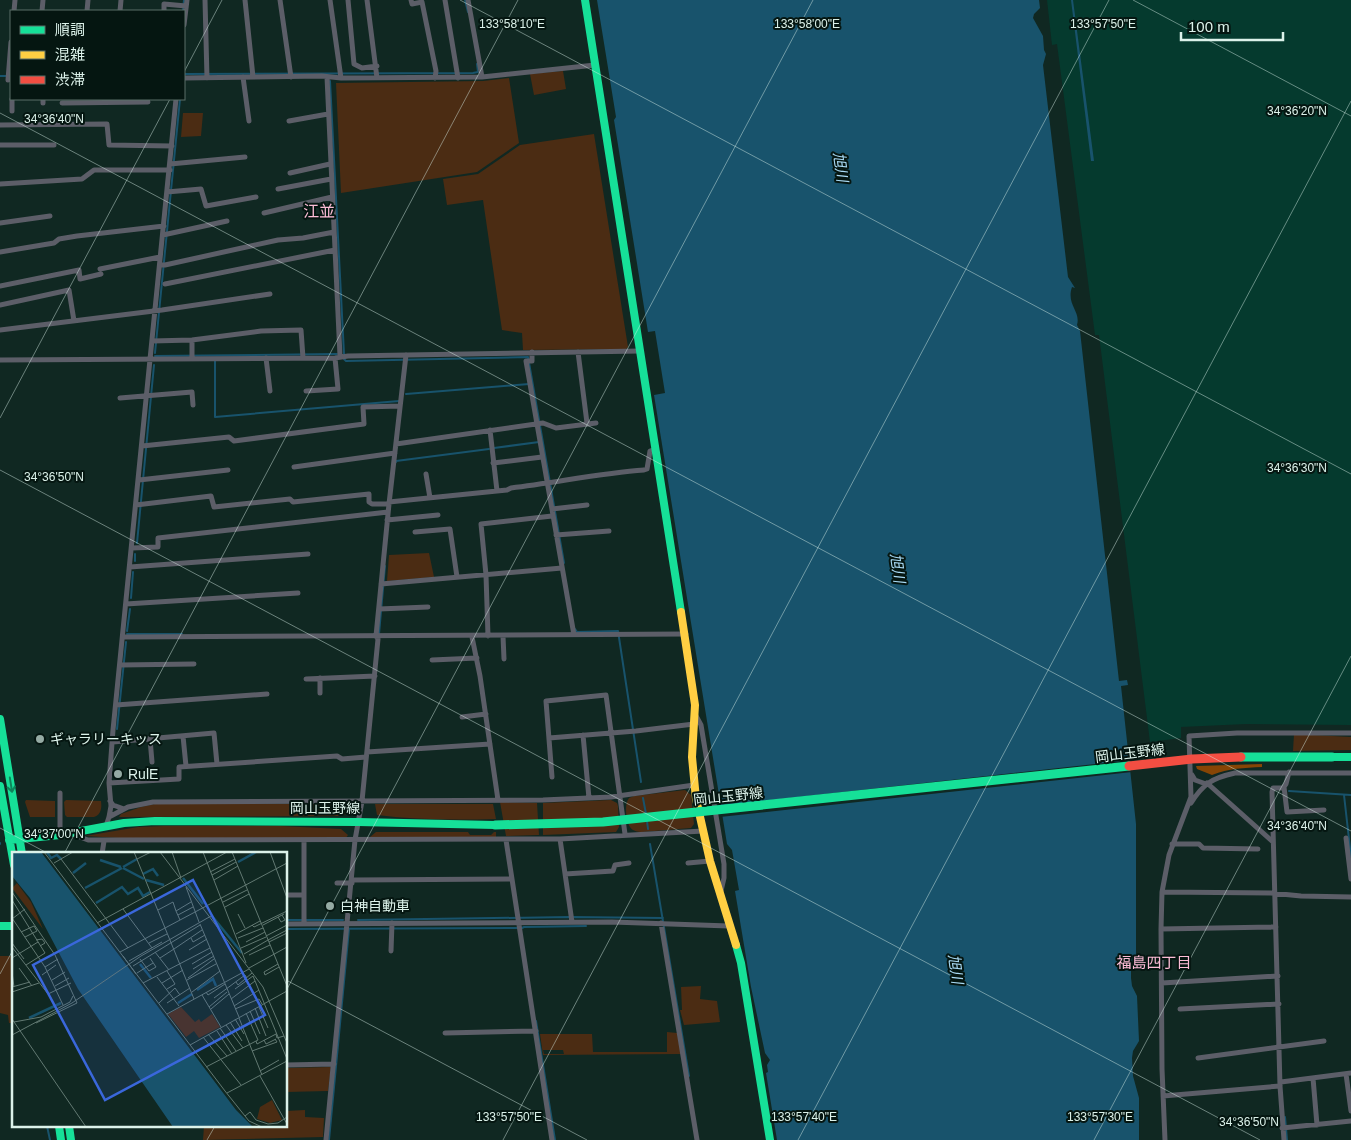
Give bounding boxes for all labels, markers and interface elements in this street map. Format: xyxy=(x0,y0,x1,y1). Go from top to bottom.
legend xyxy=(10,10,185,100)
scale bar xyxy=(1181,10,1284,42)
text: 133°58'10"E xyxy=(479,17,545,31)
text: 133°58'00"E xyxy=(774,17,840,31)
text: 133°57'50"E xyxy=(1070,17,1136,31)
text: 100 m xyxy=(1188,18,1230,35)
text: 順調 xyxy=(55,21,85,38)
text: 混雑 xyxy=(55,46,85,63)
text: 渋滞 xyxy=(55,71,85,88)
text: 34°36'20"N xyxy=(1267,104,1327,118)
text: 34°36'40"N xyxy=(24,112,84,126)
water label: 旭川 xyxy=(830,151,852,185)
district label: 江並 xyxy=(303,203,335,220)
text: 34°36'30"N xyxy=(1267,461,1327,475)
text: 34°36'50"N xyxy=(24,470,84,484)
water label: 旭川 xyxy=(887,552,909,586)
place label: ギャラリーキッス xyxy=(50,731,162,747)
marker: ギャラリーキッス xyxy=(34,733,46,745)
street label: 岡山玉野線 xyxy=(1094,741,1166,765)
place label: RulE xyxy=(128,766,158,782)
marker: RulE xyxy=(112,768,124,780)
one-way arrow xyxy=(6,776,16,792)
street label: 岡山玉野線 xyxy=(692,784,764,808)
street label: 岡山玉野線 xyxy=(290,800,360,816)
text: 34°36'40"N xyxy=(1267,819,1327,833)
text: 34°37'00"N xyxy=(24,827,84,841)
inset map xyxy=(12,852,288,1128)
place label: 白神自動車 xyxy=(340,898,410,914)
marker: 白神自動車 xyxy=(324,900,336,912)
water label: 旭川 xyxy=(945,953,967,987)
district label: 福島四丁目 xyxy=(1116,954,1192,971)
text: 133°57'50"E xyxy=(476,1110,542,1124)
text: 133°57'40"E xyxy=(771,1110,837,1124)
text: 133°57'30"E xyxy=(1067,1110,1133,1124)
text: 34°36'50"N xyxy=(1219,1115,1279,1129)

